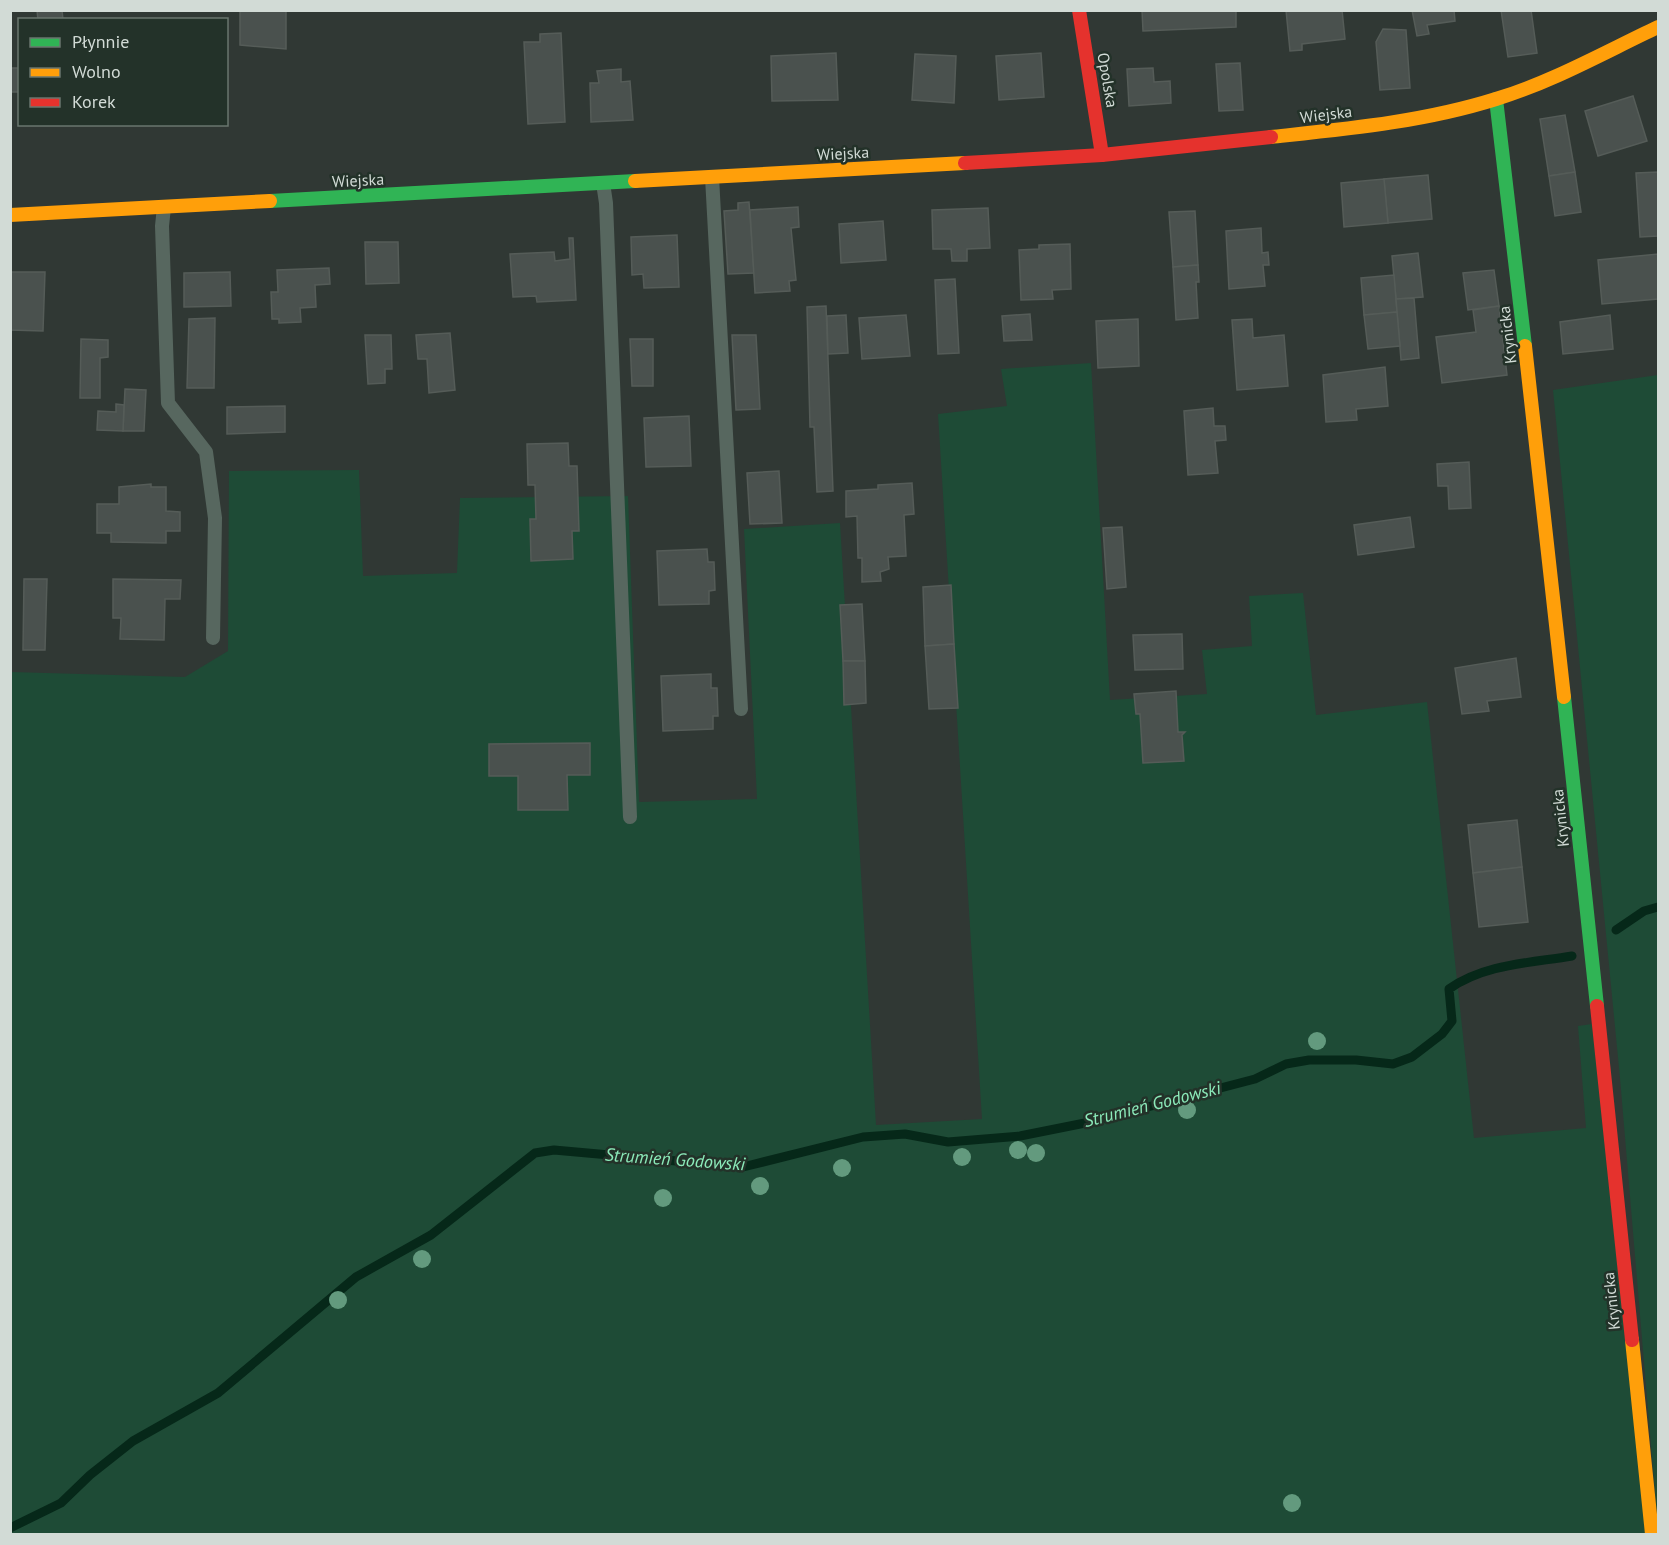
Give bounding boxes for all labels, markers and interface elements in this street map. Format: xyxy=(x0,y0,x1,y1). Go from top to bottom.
legend xyxy=(18,18,228,126)
text: Płynnie xyxy=(72,30,129,53)
street label: Opolska xyxy=(1093,51,1123,109)
text: Wolno xyxy=(72,60,121,83)
text: Korek xyxy=(72,90,116,113)
street label: Wiejska xyxy=(1299,101,1353,127)
street label: Wiejska xyxy=(816,142,870,164)
street label: Wiejska xyxy=(331,169,385,191)
street label: Krynicka xyxy=(1494,305,1520,365)
street label: Krynicka xyxy=(1547,788,1573,848)
water label: Strumień Godowski xyxy=(1081,1076,1224,1132)
water label: Strumień Godowski xyxy=(604,1143,747,1175)
street label: Krynicka xyxy=(1598,1271,1624,1331)

